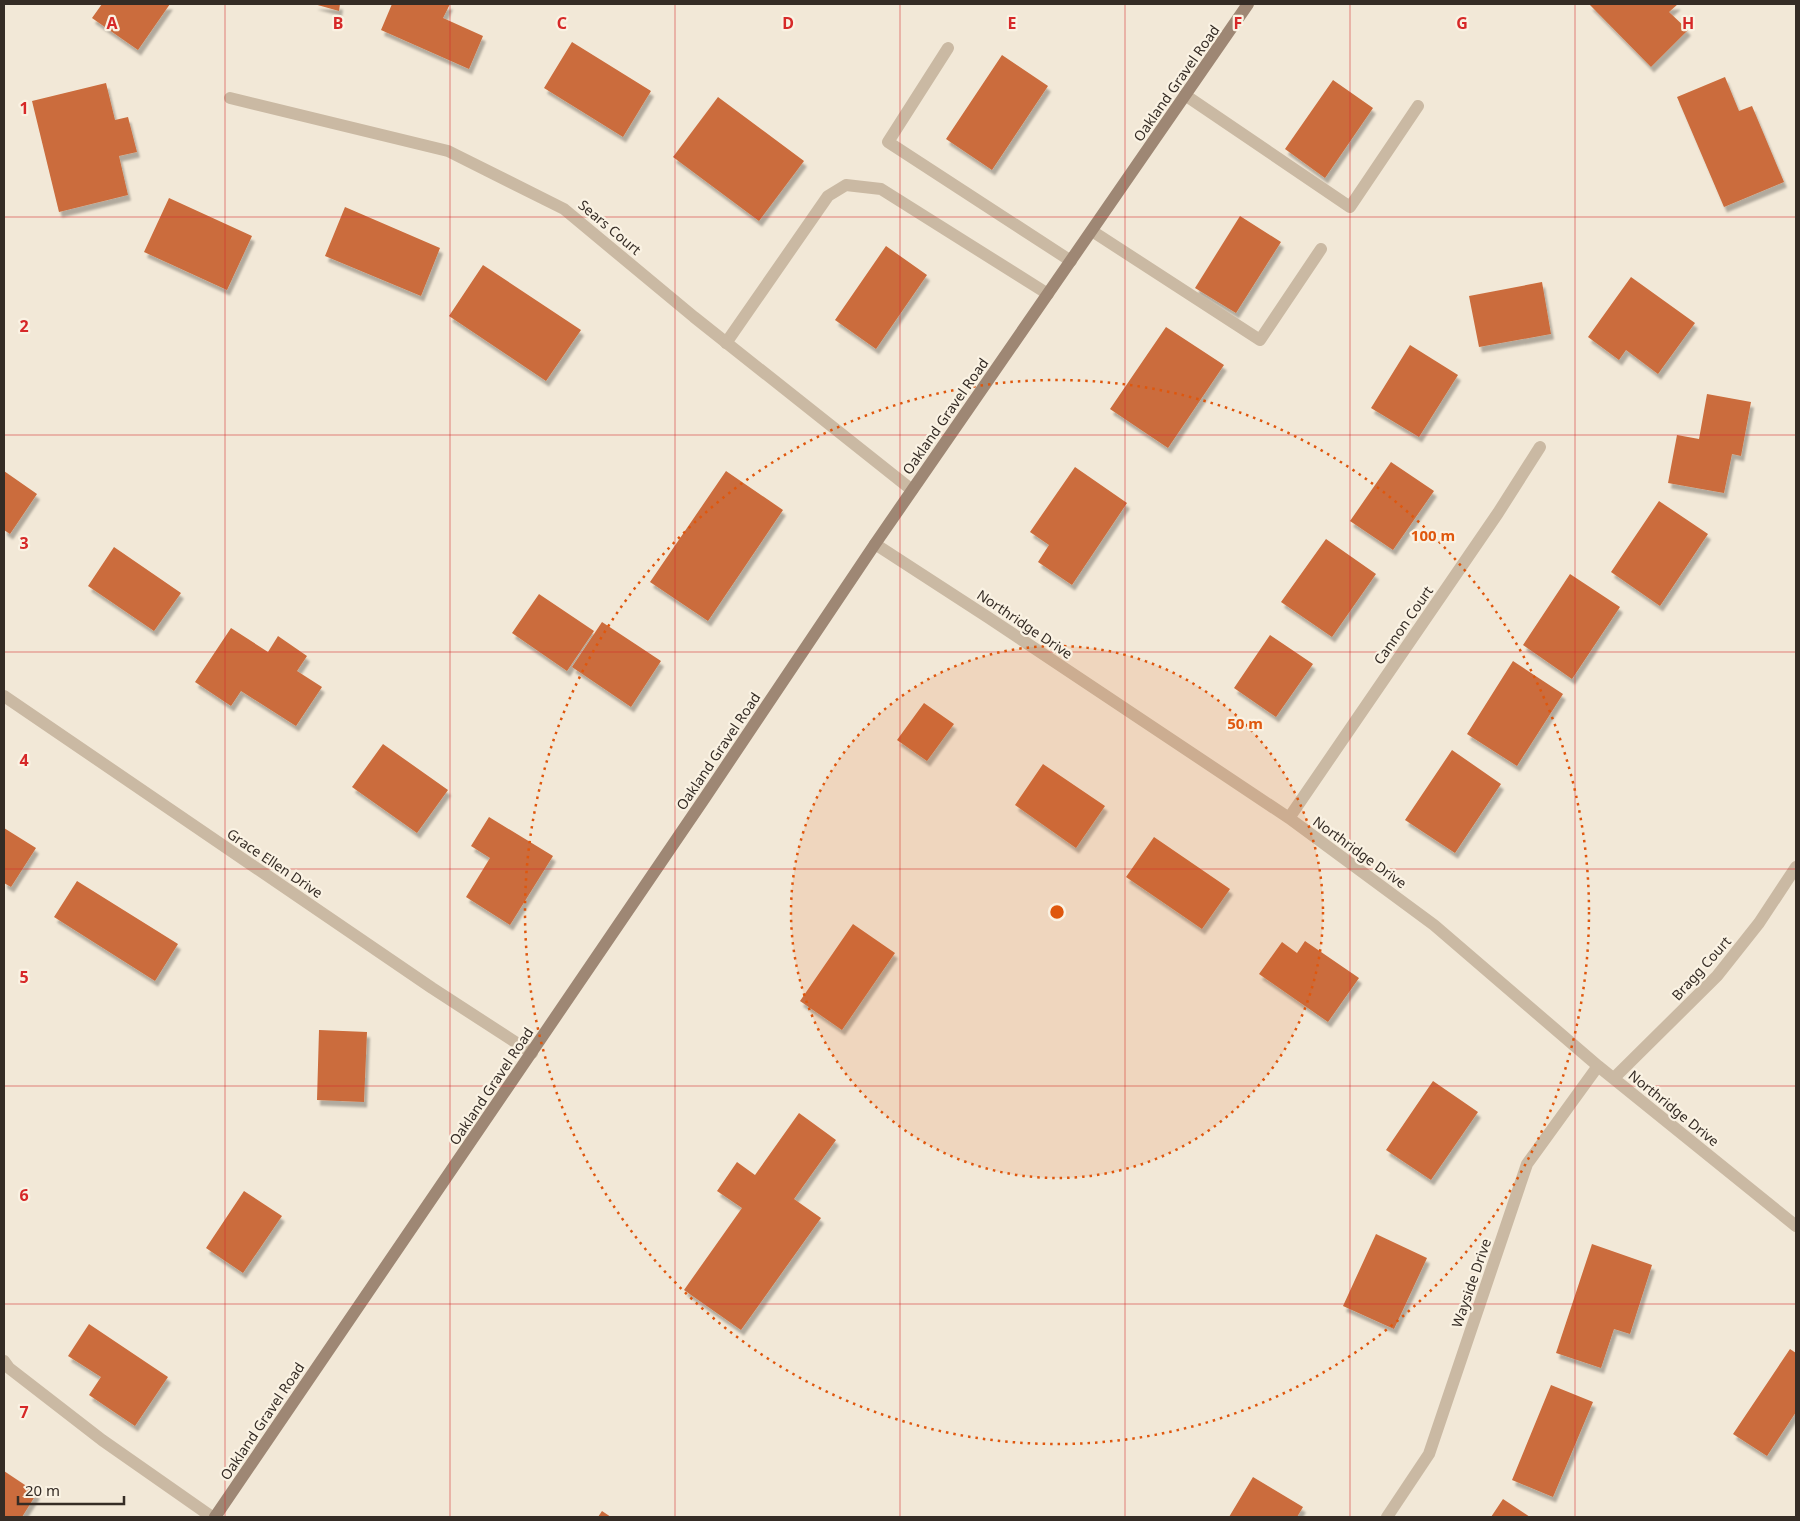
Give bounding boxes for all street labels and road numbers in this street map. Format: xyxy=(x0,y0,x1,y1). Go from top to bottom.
street label: Oakland Gravel Road xyxy=(1129,21,1223,145)
street label: Sears Court xyxy=(575,195,645,259)
street label: Oakland Gravel Road xyxy=(898,354,992,478)
street label: Cannon Court xyxy=(1369,582,1437,668)
street label: Northridge Drive xyxy=(974,585,1077,663)
street label: Oakland Gravel Road xyxy=(672,688,764,814)
street label: Northridge Drive xyxy=(1309,812,1411,892)
street label: Grace Ellen Drive xyxy=(223,824,327,902)
street label: Bragg Court xyxy=(1667,932,1735,1004)
street label: Oakland Gravel Road xyxy=(445,1023,537,1149)
street label: Northridge Drive xyxy=(1625,1066,1723,1150)
street label: Wayside Drive xyxy=(1447,1236,1495,1330)
street label: Oakland Gravel Road xyxy=(216,1358,308,1484)

